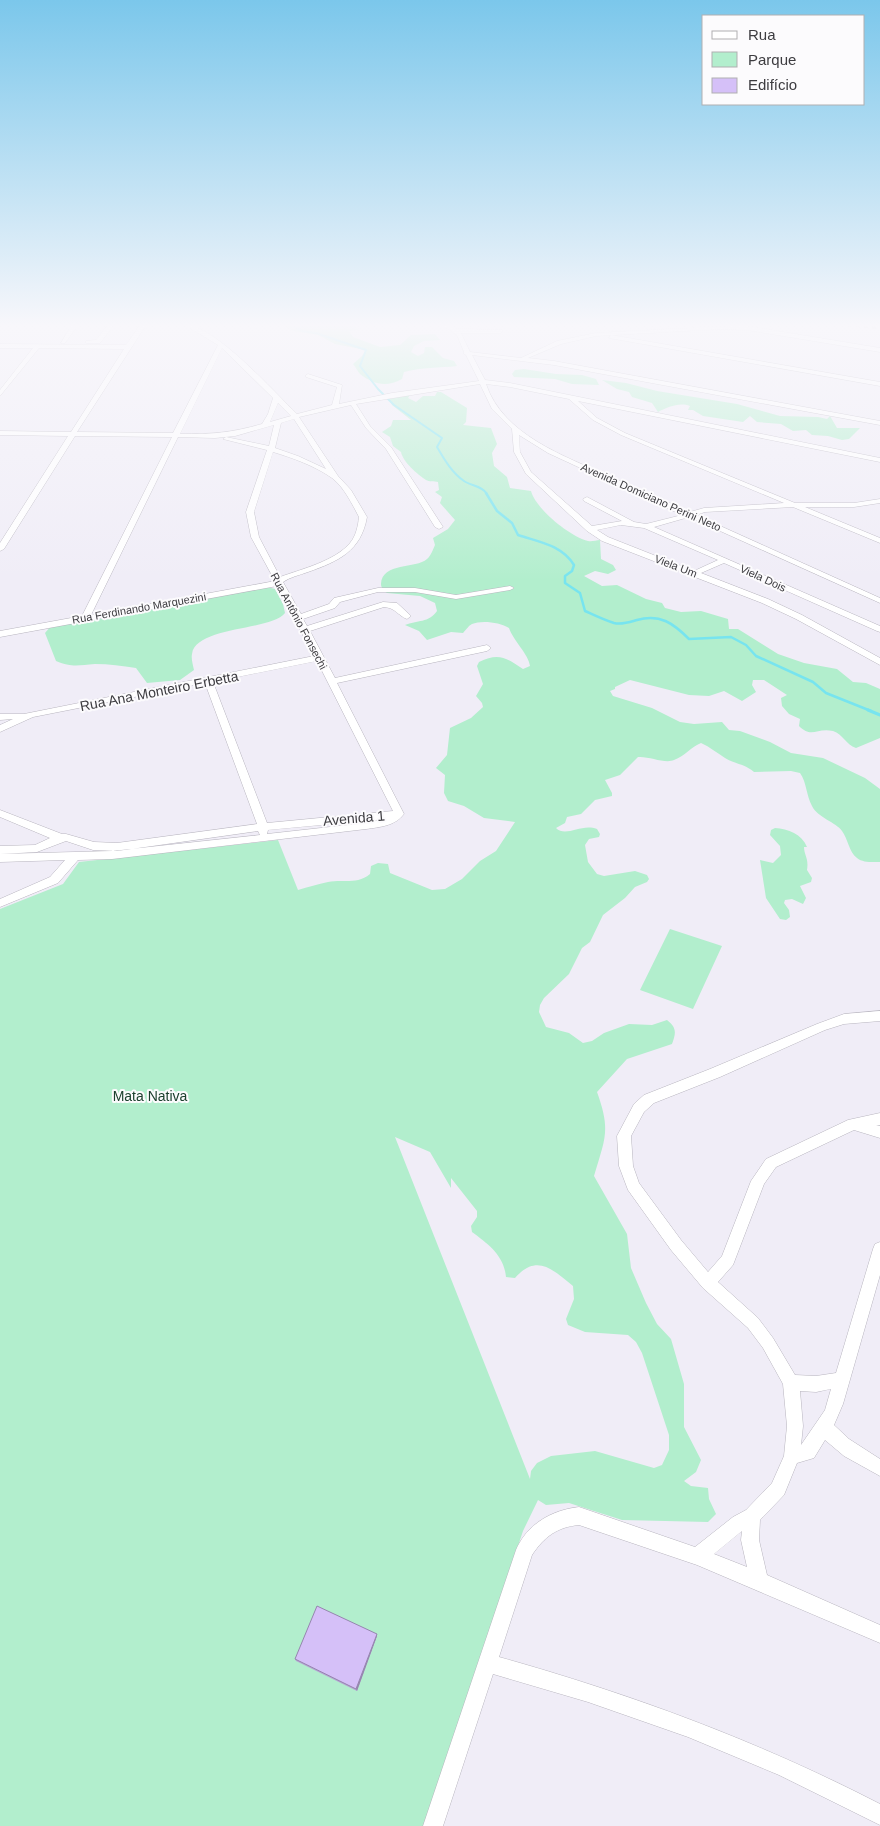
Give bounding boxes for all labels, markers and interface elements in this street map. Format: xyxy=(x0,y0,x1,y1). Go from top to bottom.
legend xyxy=(702,15,865,105)
text: Rua xyxy=(748,26,776,43)
text: Parque xyxy=(748,51,796,68)
text: Edifício xyxy=(748,76,797,93)
street label: Avenida Domiciano Perini Neto xyxy=(579,461,723,533)
street label: Viela Um xyxy=(653,552,699,580)
street label: Viela Dois xyxy=(738,562,788,594)
street label: Rua Antônio Fonsechi xyxy=(268,571,330,671)
street label: Rua Ferdinando Marquezini xyxy=(71,590,207,626)
street label: Rua Ana Monteiro Erbetta xyxy=(78,668,240,714)
street label: Avenida 1 xyxy=(322,807,386,829)
park label: Mata Nativa xyxy=(113,1088,188,1104)

